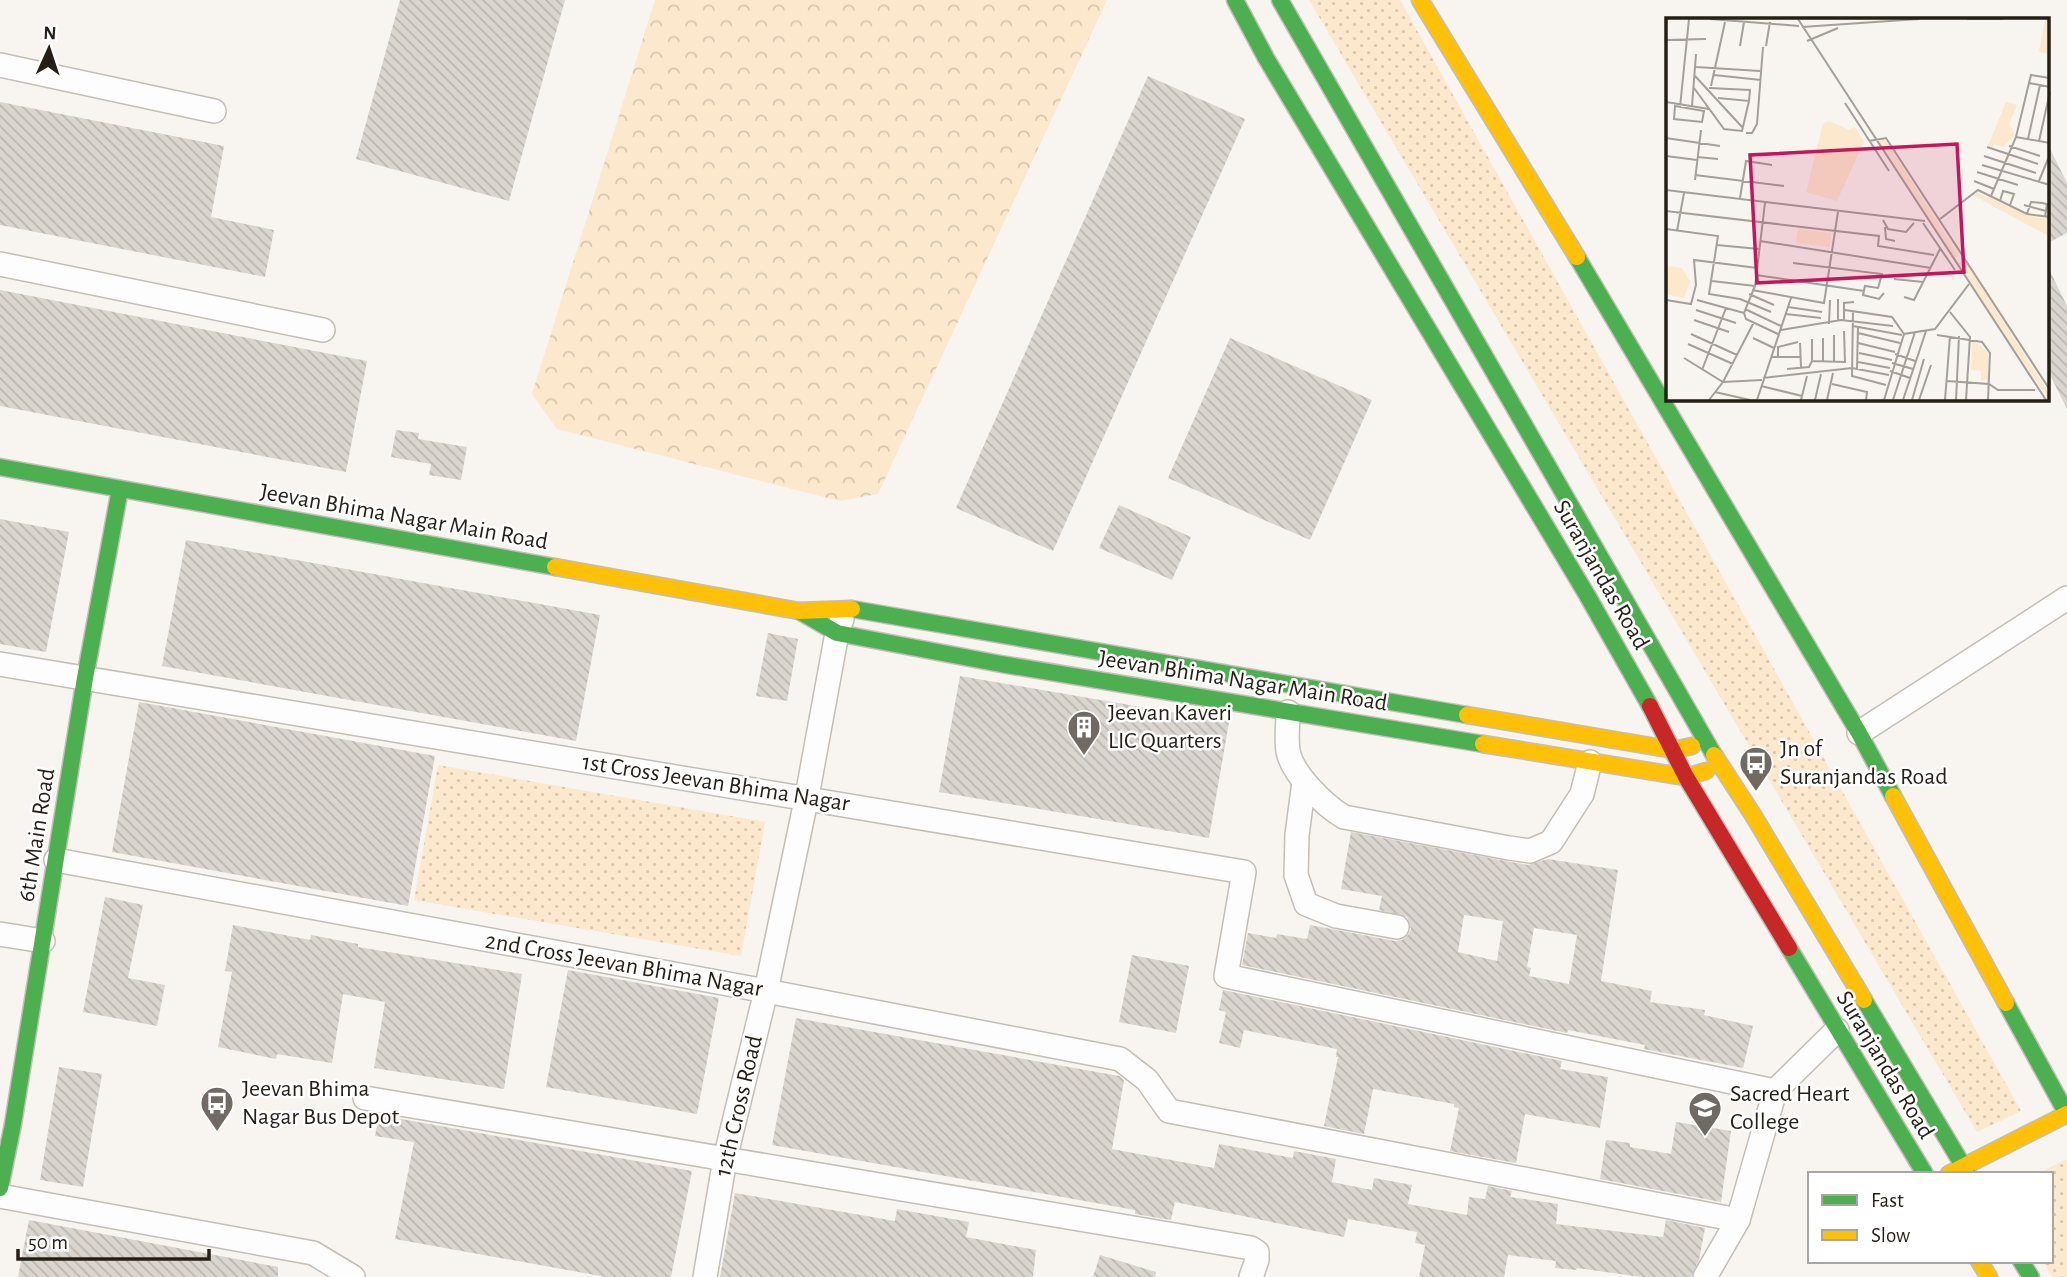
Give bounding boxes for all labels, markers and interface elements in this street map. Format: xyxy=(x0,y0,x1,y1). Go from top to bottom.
north arrow xyxy=(14,14,84,84)
inset map xyxy=(1666,18,2050,401)
text: N xyxy=(43,24,57,43)
street label: Jeevan Bhima Nagar Main Road xyxy=(258,480,550,554)
street label: Suranjandas Road xyxy=(1549,496,1653,654)
street label: Jeevan Bhima Nagar Main Road xyxy=(1097,646,1389,716)
place label: Jeevan Kaveri LIC Quarters xyxy=(1108,701,1232,753)
building icon: Jeevan Kaveri LIC Quarters xyxy=(1065,708,1103,757)
place label: Jn of Suranjandas Road xyxy=(1780,737,1948,789)
bus stop icon: Jn of Suranjandas Road xyxy=(1737,744,1775,793)
street label: 1st Cross Jeevan Bhima Nagar xyxy=(581,750,852,816)
street label: 6th Main Road xyxy=(15,766,59,904)
street label: 2nd Cross Jeevan Bhima Nagar xyxy=(483,929,765,1001)
street label: Suranjandas Road xyxy=(1832,987,1938,1143)
street label: 12th Cross Road xyxy=(711,1033,767,1179)
place label: Jeevan Bhima Nagar Bus Depot xyxy=(242,1077,399,1129)
place label: Sacred Heart College xyxy=(1730,1082,1850,1134)
bus stop icon: Jeevan Bhima Nagar Bus Depot xyxy=(198,1084,236,1133)
school or university icon: Sacred Heart College xyxy=(1686,1089,1724,1138)
legend xyxy=(1808,1172,2053,1263)
text: Fast xyxy=(1871,1190,1904,1211)
scale bar xyxy=(18,1218,208,1262)
text: Slow xyxy=(1871,1225,1910,1246)
text: 50 m xyxy=(28,1232,68,1253)

